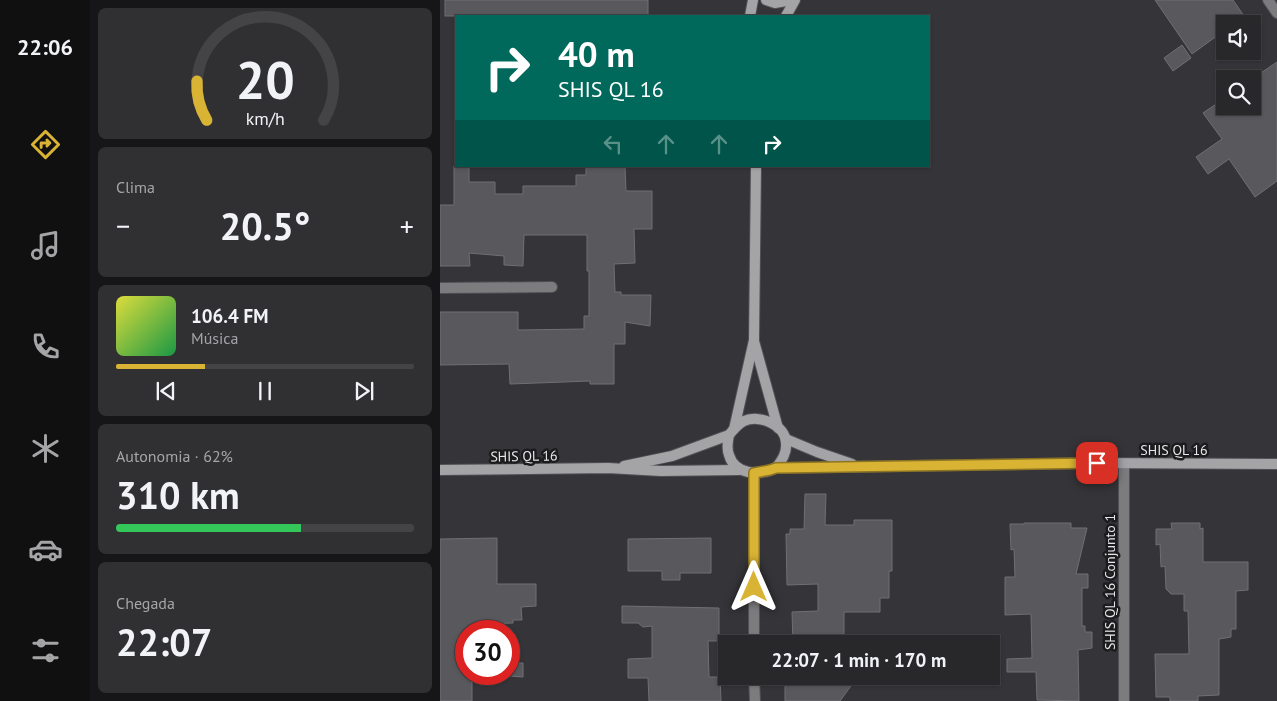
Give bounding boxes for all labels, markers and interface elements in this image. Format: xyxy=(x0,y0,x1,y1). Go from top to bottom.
map controls xyxy=(1216,15,1261,115)
button: sound xyxy=(1216,15,1261,60)
text: 40 m xyxy=(558,31,635,77)
text: 22:06 xyxy=(17,33,73,61)
icon: right xyxy=(475,35,540,100)
text: 20 xyxy=(236,46,294,113)
button: search xyxy=(1216,70,1261,115)
text: SHIS QL 16 xyxy=(558,75,664,103)
text: km/h xyxy=(245,107,285,130)
icon: directions xyxy=(28,127,63,162)
icon: left xyxy=(599,130,627,158)
icon: ahead xyxy=(652,130,680,158)
icon: ahead xyxy=(705,130,733,158)
icon: right xyxy=(758,130,786,158)
text: Clima xyxy=(116,177,155,197)
text: 20.5° xyxy=(220,201,310,250)
text: − xyxy=(116,207,130,244)
text: + xyxy=(400,207,414,244)
icon: music xyxy=(28,228,63,263)
text: 106.4 FM xyxy=(191,304,268,328)
text: Música xyxy=(191,328,238,348)
icon: phone xyxy=(28,329,63,364)
icon: previous xyxy=(152,377,180,405)
icon: pause xyxy=(251,377,279,405)
icon: next xyxy=(350,377,378,405)
icon: climate xyxy=(28,431,63,466)
street label: SHIS QL 16 xyxy=(1140,441,1208,459)
pin xyxy=(1076,442,1118,484)
text: Autonomia · 62% xyxy=(116,446,233,466)
street label: SHIS QL 16 xyxy=(490,446,558,466)
icon: arrive xyxy=(1083,449,1111,477)
text: 310 km xyxy=(116,470,240,519)
street label: SHIS QL 16 Conjunto 1 xyxy=(1101,514,1119,650)
icon: car xyxy=(28,532,63,567)
position arrow xyxy=(727,560,779,612)
text: Chegada xyxy=(116,593,175,613)
text: 22:07 xyxy=(116,617,212,666)
speed limit sign: 30 xyxy=(455,620,520,685)
icon: filters xyxy=(28,633,63,668)
text: 22:07 · 1 min · 170 m xyxy=(772,648,946,672)

